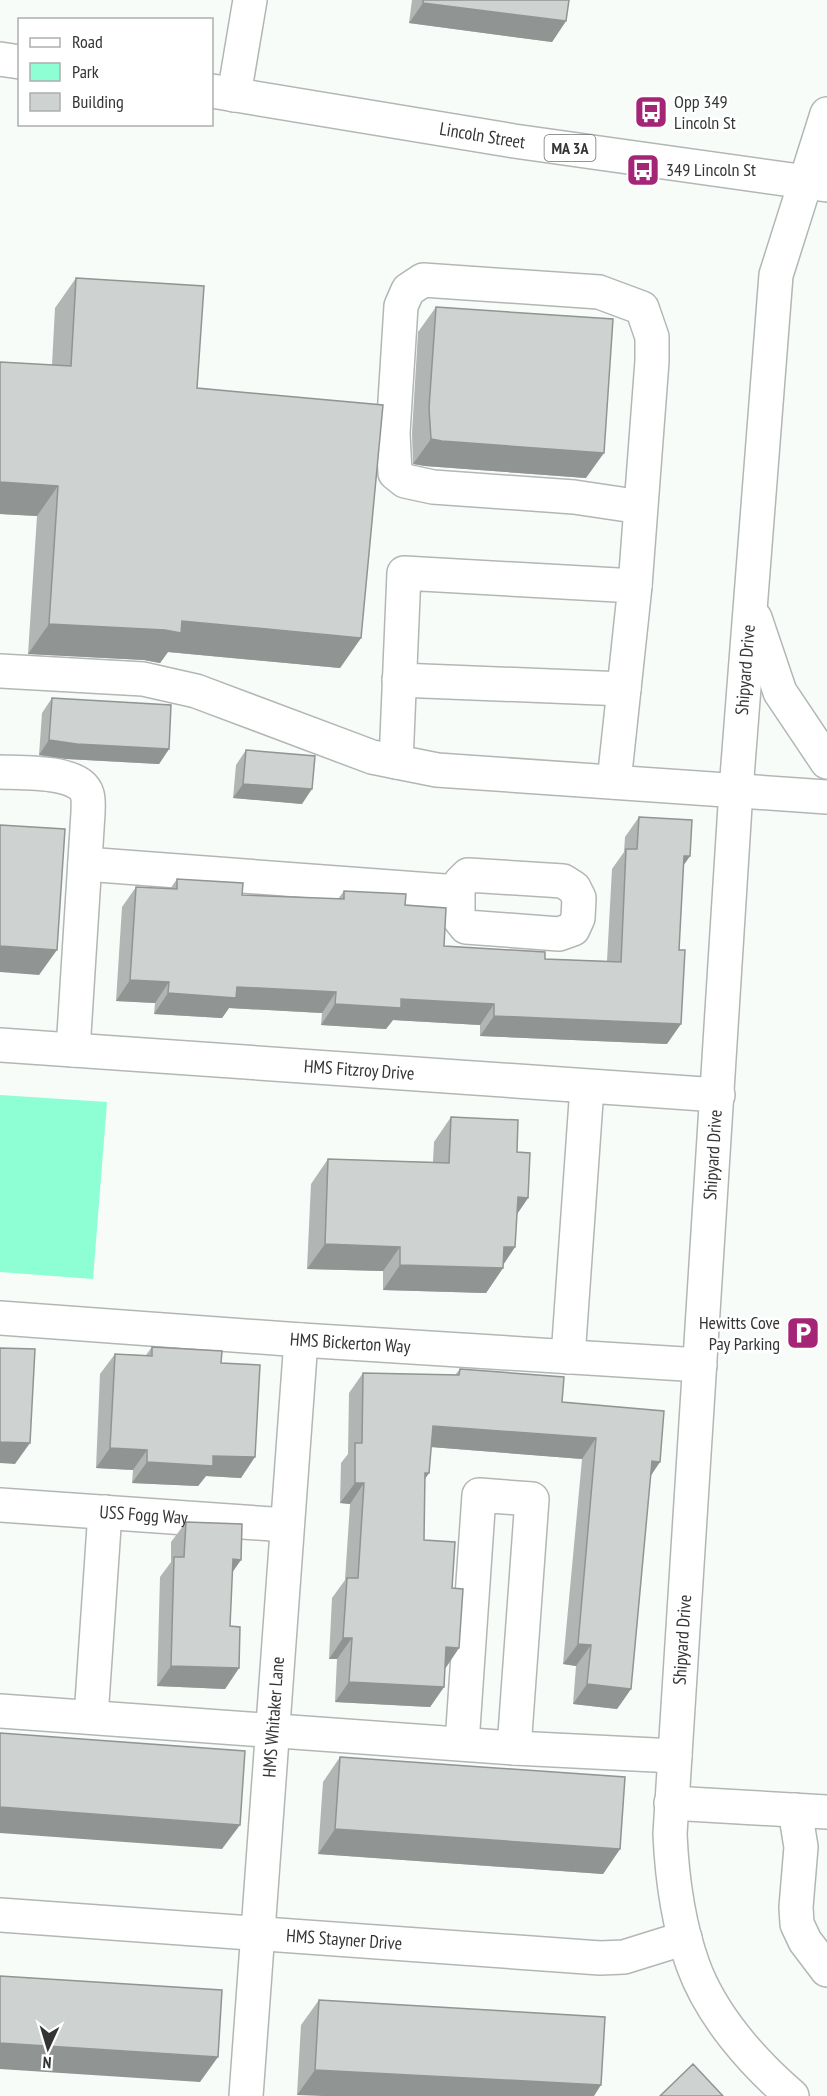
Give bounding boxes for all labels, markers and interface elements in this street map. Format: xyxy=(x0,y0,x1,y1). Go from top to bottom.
legend xyxy=(18,18,213,126)
text: Road xyxy=(72,30,103,53)
text: Park xyxy=(72,60,99,83)
text: Building xyxy=(72,90,124,113)
place label: Opp 349 Lincoln St xyxy=(674,90,736,134)
bus stop icon: Opp 349 Lincoln St xyxy=(633,94,669,130)
street label: Lincoln Street xyxy=(438,117,527,153)
road number: MA 3A xyxy=(544,135,596,161)
bus stop icon: 349 Lincoln St xyxy=(625,152,661,188)
place label: 349 Lincoln St xyxy=(666,158,756,181)
street label: Shipyard Drive xyxy=(730,624,760,716)
street label: HMS Fitzroy Drive xyxy=(303,1054,415,1085)
street label: Shipyard Drive xyxy=(698,1109,727,1201)
place label: Hewitts Cove Pay Parking xyxy=(699,1311,780,1355)
parking icon: Hewitts Cove Pay Parking xyxy=(785,1315,821,1351)
street label: HMS Bickerton Way xyxy=(289,1327,411,1358)
street label: USS Fogg Way xyxy=(99,1500,189,1529)
street label: Shipyard Drive xyxy=(667,1594,696,1686)
street label: HMS Whitaker Lane xyxy=(257,1656,289,1778)
street label: HMS Stayner Drive xyxy=(285,1924,403,1955)
north arrow xyxy=(18,2018,78,2078)
text: N xyxy=(42,2053,52,2073)

